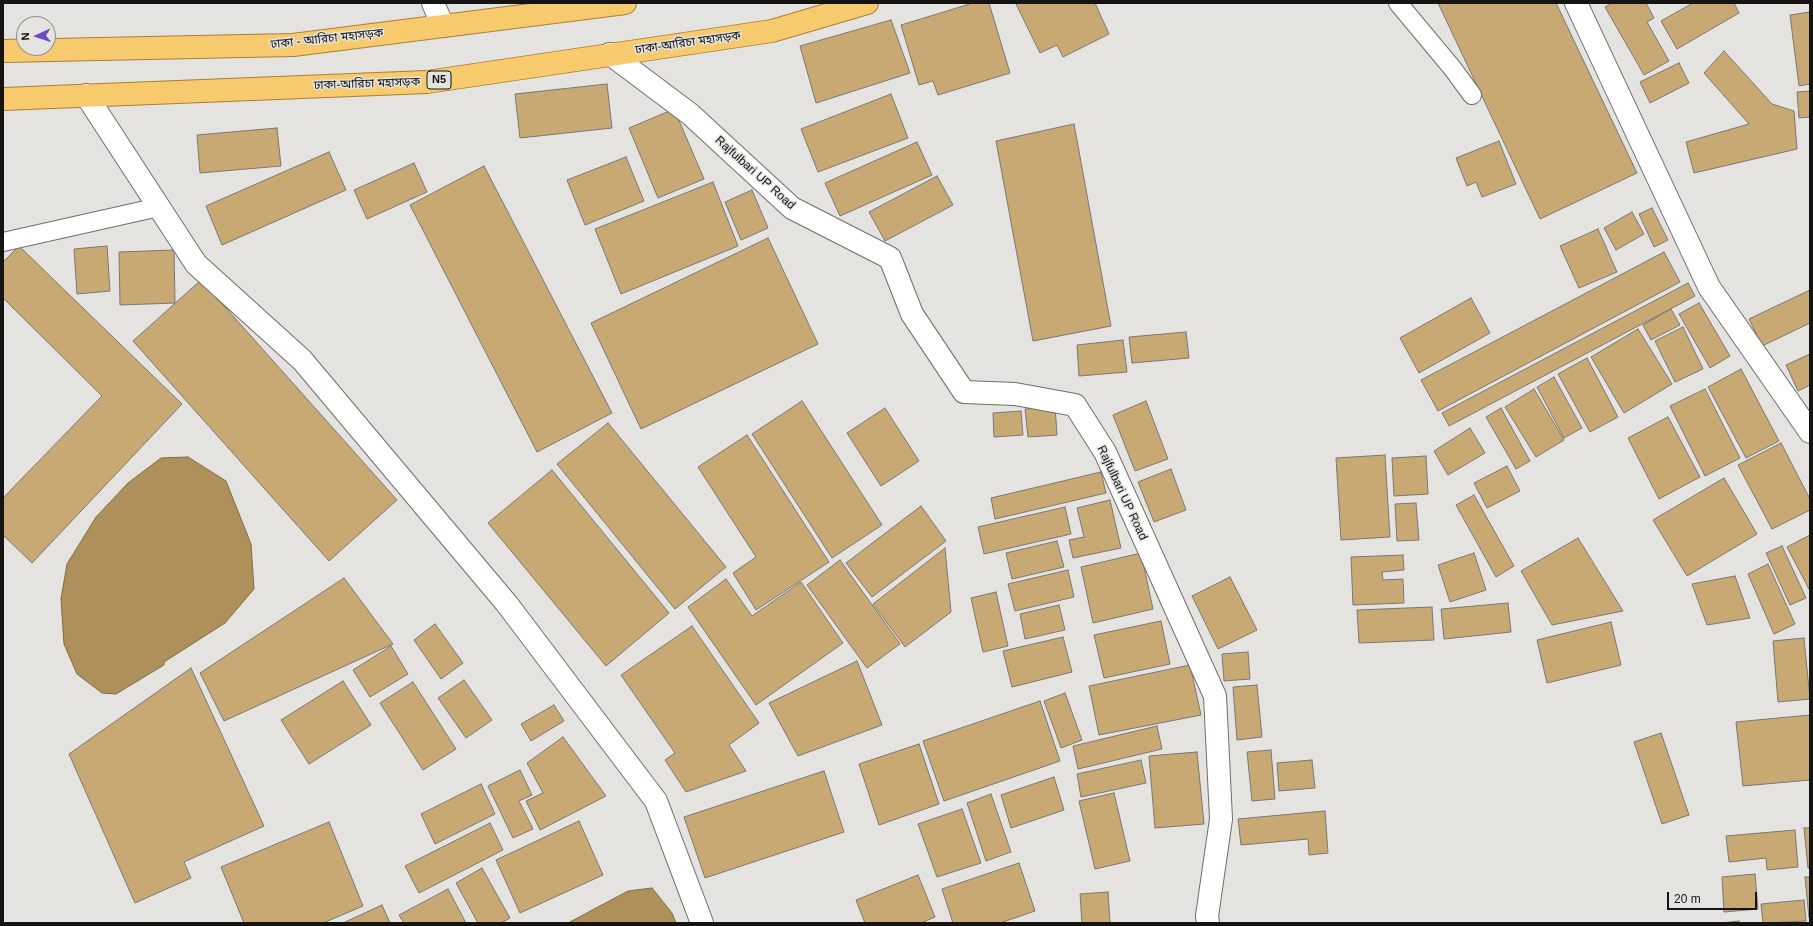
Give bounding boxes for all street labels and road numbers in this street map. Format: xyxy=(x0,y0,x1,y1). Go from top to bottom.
street label: ঢাকা - আরিচা মহাসড়ক xyxy=(270,26,384,52)
street label: ঢাকা-আরিচা মহাসড়ক xyxy=(634,28,742,58)
road number: N5 xyxy=(427,71,451,89)
street label: ঢাকা-আরিচা মহাসড়ক xyxy=(314,75,420,93)
street label: Rajfulbari UP Road xyxy=(712,133,798,213)
street label: Rajfulbari UP Road xyxy=(1094,443,1150,543)

